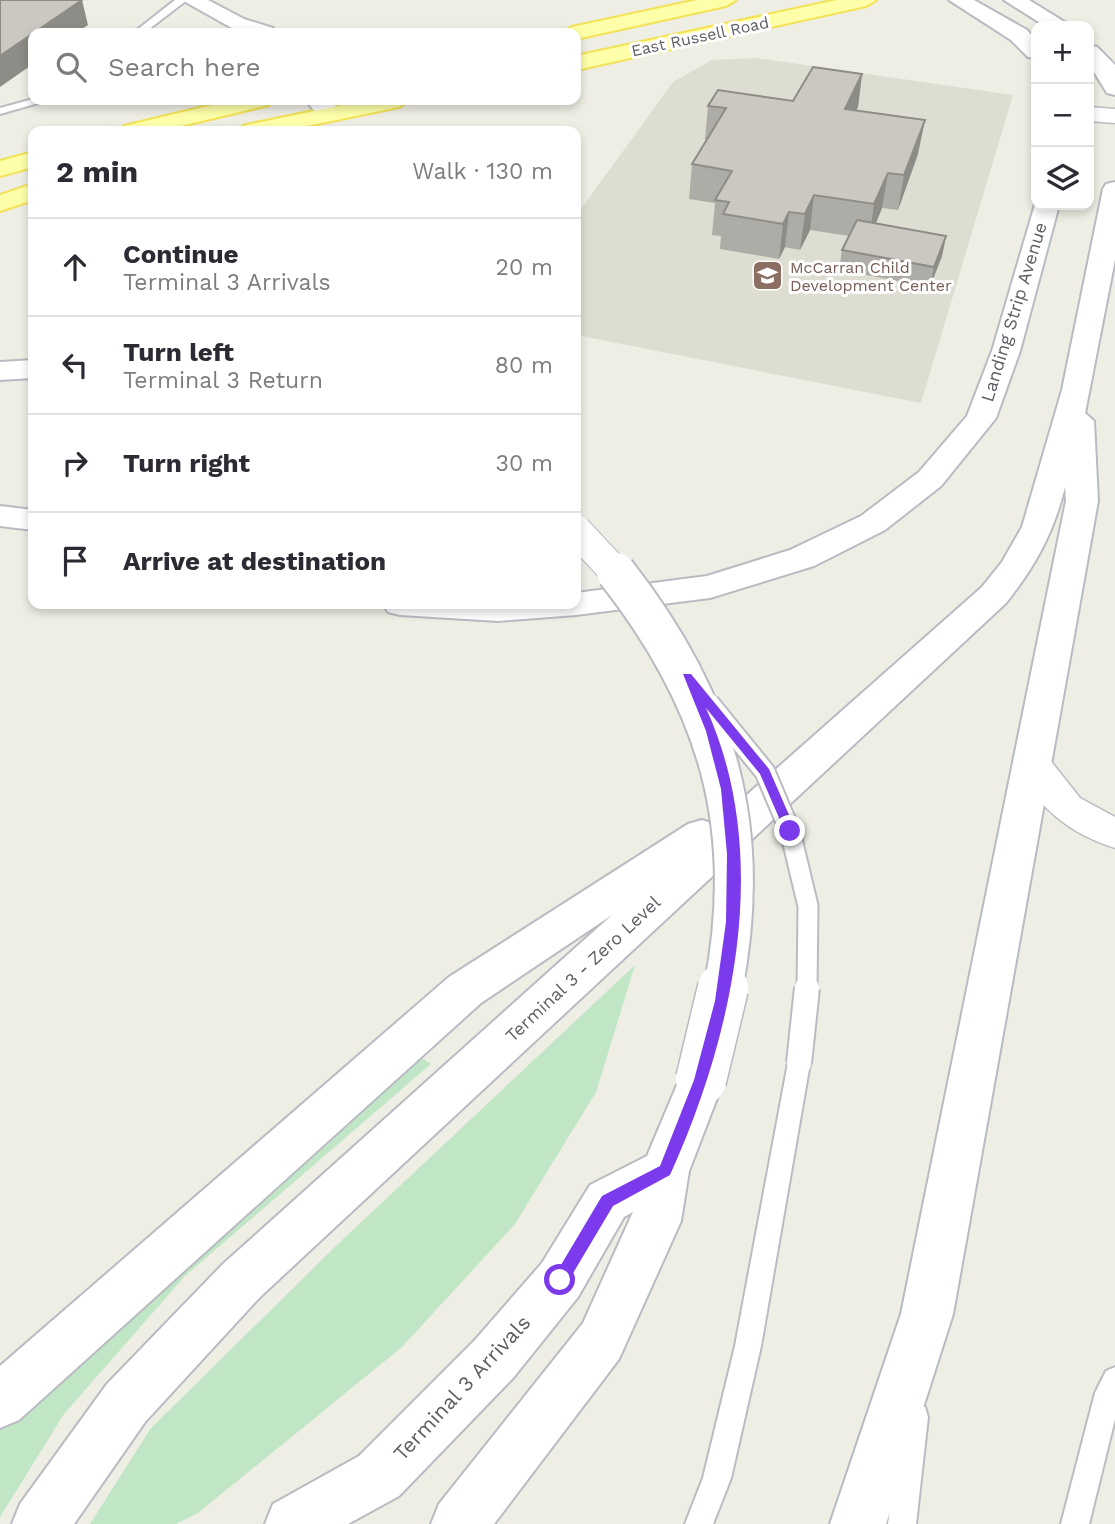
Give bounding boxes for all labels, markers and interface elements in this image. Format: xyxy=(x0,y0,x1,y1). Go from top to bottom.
street label: East Russell Road xyxy=(630,13,771,60)
map controls xyxy=(1031,21,1094,210)
button: + xyxy=(1031,21,1094,84)
search box xyxy=(28,28,581,105)
icon: search xyxy=(52,48,90,86)
text: Search here xyxy=(108,52,260,82)
button: − xyxy=(1031,84,1094,147)
button: layers xyxy=(1031,147,1094,210)
text: 2 min xyxy=(56,154,138,189)
text: Walk · 130 m xyxy=(412,158,553,185)
street label: Landing Strip Avenue xyxy=(976,220,1051,404)
text: Continue xyxy=(123,239,239,269)
icon: ahead xyxy=(56,248,94,286)
text: 20 m xyxy=(496,254,553,281)
place label: McCarran Child Development Center xyxy=(790,258,952,295)
school or university icon: McCarran Child Development Center xyxy=(750,259,784,293)
text: Terminal 3 Arrivals xyxy=(123,269,331,296)
text: Turn left xyxy=(123,337,234,367)
icon: left xyxy=(56,346,94,384)
text: 80 m xyxy=(495,352,553,379)
text: Terminal 3 Return xyxy=(123,367,323,394)
icon: right xyxy=(56,444,94,482)
text: Turn right xyxy=(123,448,250,478)
text: 30 m xyxy=(496,450,553,477)
icon: arrive xyxy=(56,542,94,580)
text: Arrive at destination xyxy=(123,546,386,576)
route end xyxy=(774,815,805,846)
street label: Terminal 3 - Zero Level xyxy=(501,891,665,1046)
route start xyxy=(544,1264,575,1295)
street label: Terminal 3 Arrivals xyxy=(388,1310,535,1466)

